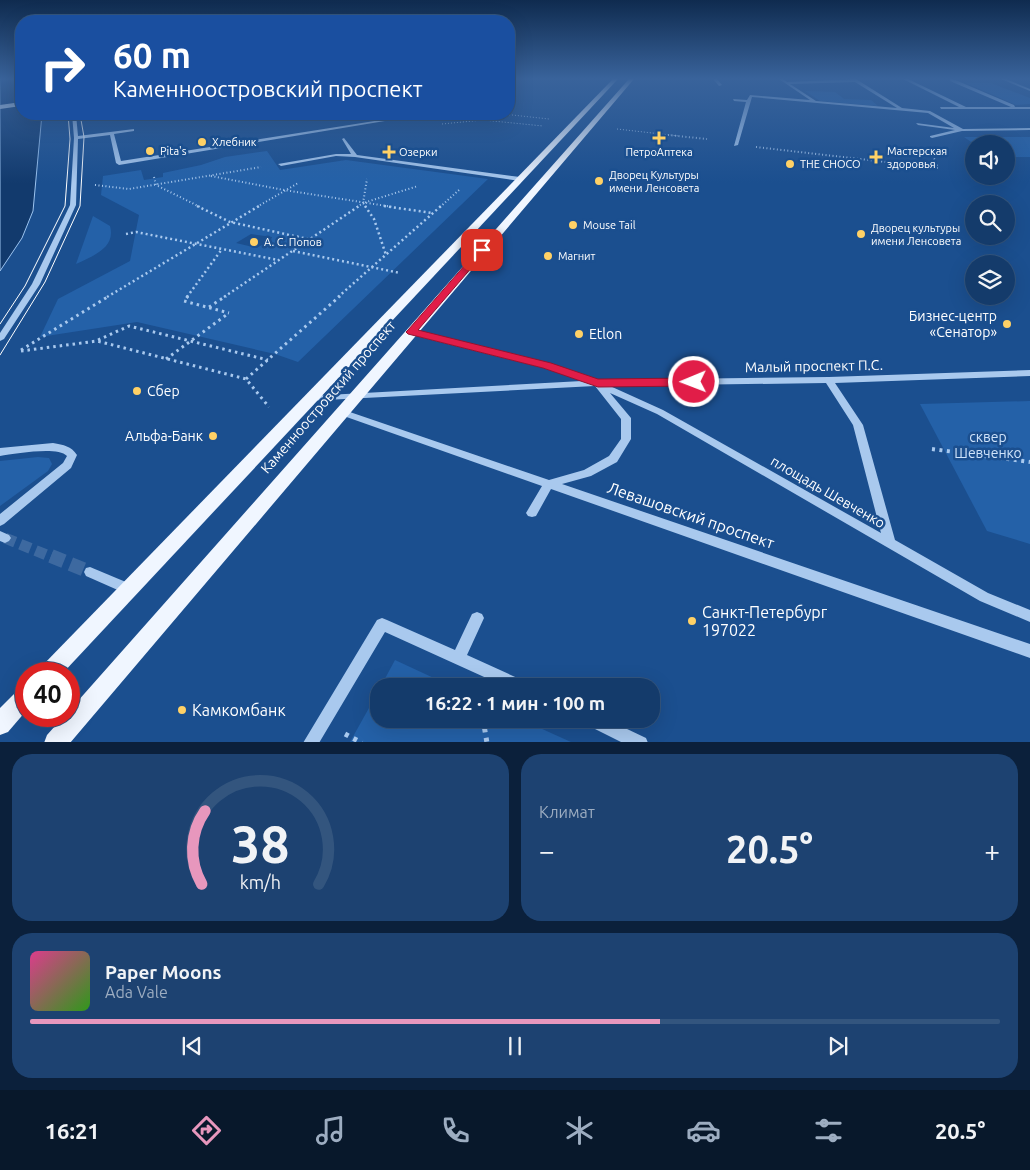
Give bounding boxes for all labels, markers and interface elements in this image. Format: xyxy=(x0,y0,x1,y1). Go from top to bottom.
icon: right xyxy=(30,35,95,100)
text: 60 m xyxy=(113,35,191,75)
text: Каменноостровский проспект xyxy=(113,76,423,101)
marker: ПетроАптека xyxy=(653,132,665,144)
map controls xyxy=(965,135,1015,305)
button: sound xyxy=(965,135,1015,185)
marker: Хлебник xyxy=(196,136,208,148)
place label: Хлебник xyxy=(212,136,257,148)
marker: Pita's xyxy=(144,145,156,157)
place label: Pita's xyxy=(160,145,187,157)
place label: Мастерская здоровья xyxy=(887,145,947,170)
marker: Озерки xyxy=(383,146,395,158)
place label: Озерки xyxy=(399,146,438,158)
place label: ПетроАптека xyxy=(625,146,693,158)
marker: Мастерская здоровья xyxy=(869,150,883,164)
marker: THE CHOCO xyxy=(784,158,796,170)
place label: THE CHOCO xyxy=(800,158,861,170)
place label: Дворец Культуры имени Ленсовета xyxy=(609,169,699,194)
marker: Дворец Культуры имени Ленсовета xyxy=(593,175,605,187)
button: search xyxy=(965,195,1015,245)
marker: Mouse Tail xyxy=(567,219,579,231)
place label: Mouse Tail xyxy=(583,219,636,231)
place label: Дворец культуры имени Ленсовета xyxy=(871,222,961,247)
marker: Дворец культуры имени Ленсовета xyxy=(855,228,867,240)
pin xyxy=(461,229,503,271)
marker: А. С. Попов xyxy=(248,236,260,248)
place label: А. С. Попов xyxy=(264,236,322,248)
icon: arrive xyxy=(468,236,496,264)
marker: Магнит xyxy=(542,250,554,262)
place label: Магнит xyxy=(558,250,596,262)
button: layers xyxy=(965,255,1015,305)
place label: Бизнес-центр «Сенатор» xyxy=(909,308,997,340)
street label: Каменноостровский проспект xyxy=(257,317,399,477)
marker: Бизнес-центр «Сенатор» xyxy=(1001,318,1013,330)
place label: Etlon xyxy=(589,326,622,342)
marker: Etlon xyxy=(573,328,585,340)
position arrow xyxy=(667,355,719,407)
street label: Малый проспект П.С. xyxy=(745,357,883,375)
place label: Сбер xyxy=(147,383,180,399)
marker: Сбер xyxy=(131,385,143,397)
place label: Альфа-Банк xyxy=(125,428,203,444)
park label: сквер Шевченко xyxy=(954,429,1022,461)
marker: Альфа-Банк xyxy=(207,430,219,442)
street label: площадь Шевченко xyxy=(768,453,888,531)
street label: Левашовский проспект xyxy=(605,478,777,552)
place label: Санкт-Петербург 197022 xyxy=(702,603,828,639)
marker: Санкт-Петербург 197022 xyxy=(686,615,698,627)
speed limit sign: 40 xyxy=(15,662,80,727)
text: 16:22 · 1 мин · 100 m xyxy=(425,692,605,714)
place label: Камкомбанк xyxy=(192,701,286,719)
marker: Камкомбанк xyxy=(176,704,188,716)
text: Климат xyxy=(539,803,595,821)
text: 38 xyxy=(231,815,290,873)
text: 20.5° xyxy=(726,828,813,870)
text: − xyxy=(539,835,555,866)
text: + xyxy=(984,835,1000,866)
text: km/h xyxy=(240,872,281,892)
text: Paper Moons xyxy=(105,961,222,983)
text: Ada Vale xyxy=(105,983,168,1001)
icon: previous xyxy=(178,1032,206,1060)
icon: pause xyxy=(501,1032,529,1060)
icon: next xyxy=(824,1032,852,1060)
icon: directions xyxy=(189,1113,224,1148)
icon: music xyxy=(313,1113,348,1148)
icon: phone xyxy=(438,1113,473,1148)
icon: climate xyxy=(562,1113,597,1148)
icon: car xyxy=(686,1113,721,1148)
icon: filters xyxy=(811,1113,846,1148)
text: 16:21 xyxy=(45,1118,100,1143)
text: 20.5° xyxy=(935,1118,985,1143)

